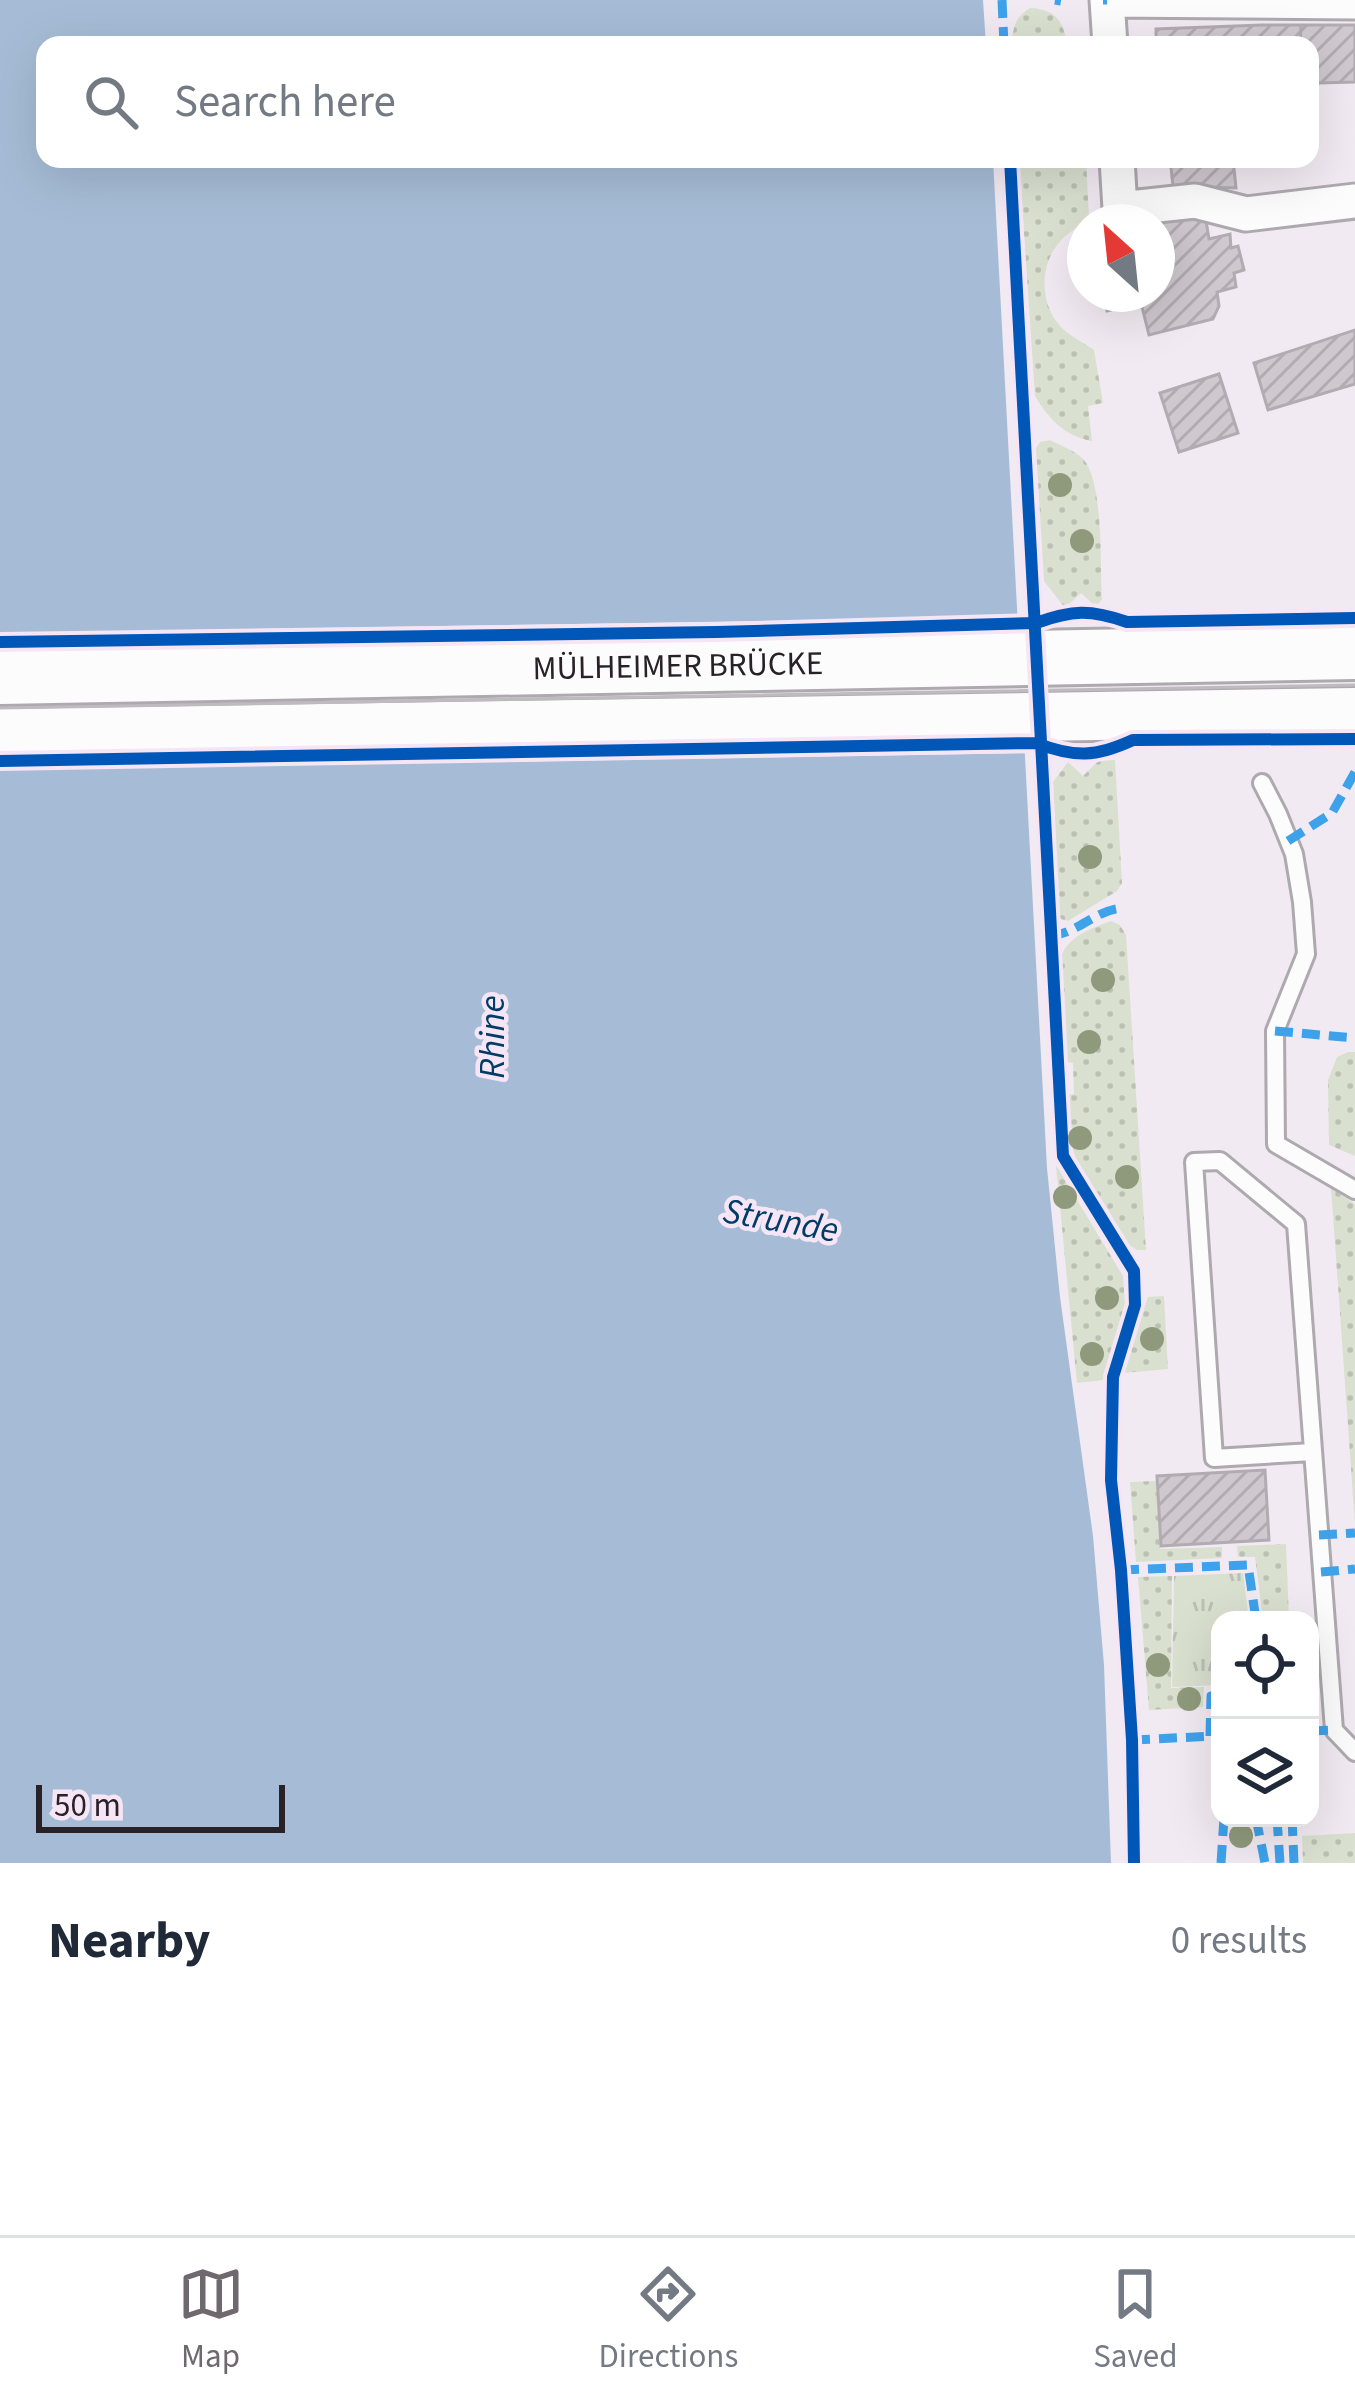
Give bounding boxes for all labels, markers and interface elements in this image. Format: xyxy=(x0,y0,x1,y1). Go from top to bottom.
search box xyxy=(36,36,1319,168)
icon: search xyxy=(78,69,144,135)
text: Search here xyxy=(174,70,396,134)
north arrow xyxy=(1067,204,1175,312)
street label: MÜLHEIMER BRÜCKE xyxy=(532,640,824,692)
water label: Rhine xyxy=(467,995,518,1079)
water label: Strunde xyxy=(719,1185,843,1256)
map controls xyxy=(1211,1611,1319,1827)
button: locate xyxy=(1211,1611,1319,1719)
button: layers xyxy=(1211,1719,1319,1827)
scale bar xyxy=(36,1779,285,1832)
text: 50 m xyxy=(54,1782,121,1829)
text: Nearby xyxy=(48,1905,210,1977)
text: 0 results xyxy=(1171,1913,1307,1969)
tab: Map xyxy=(178,2261,244,2380)
tab: Directions xyxy=(599,2261,738,2380)
tab: Saved xyxy=(1093,2261,1177,2380)

